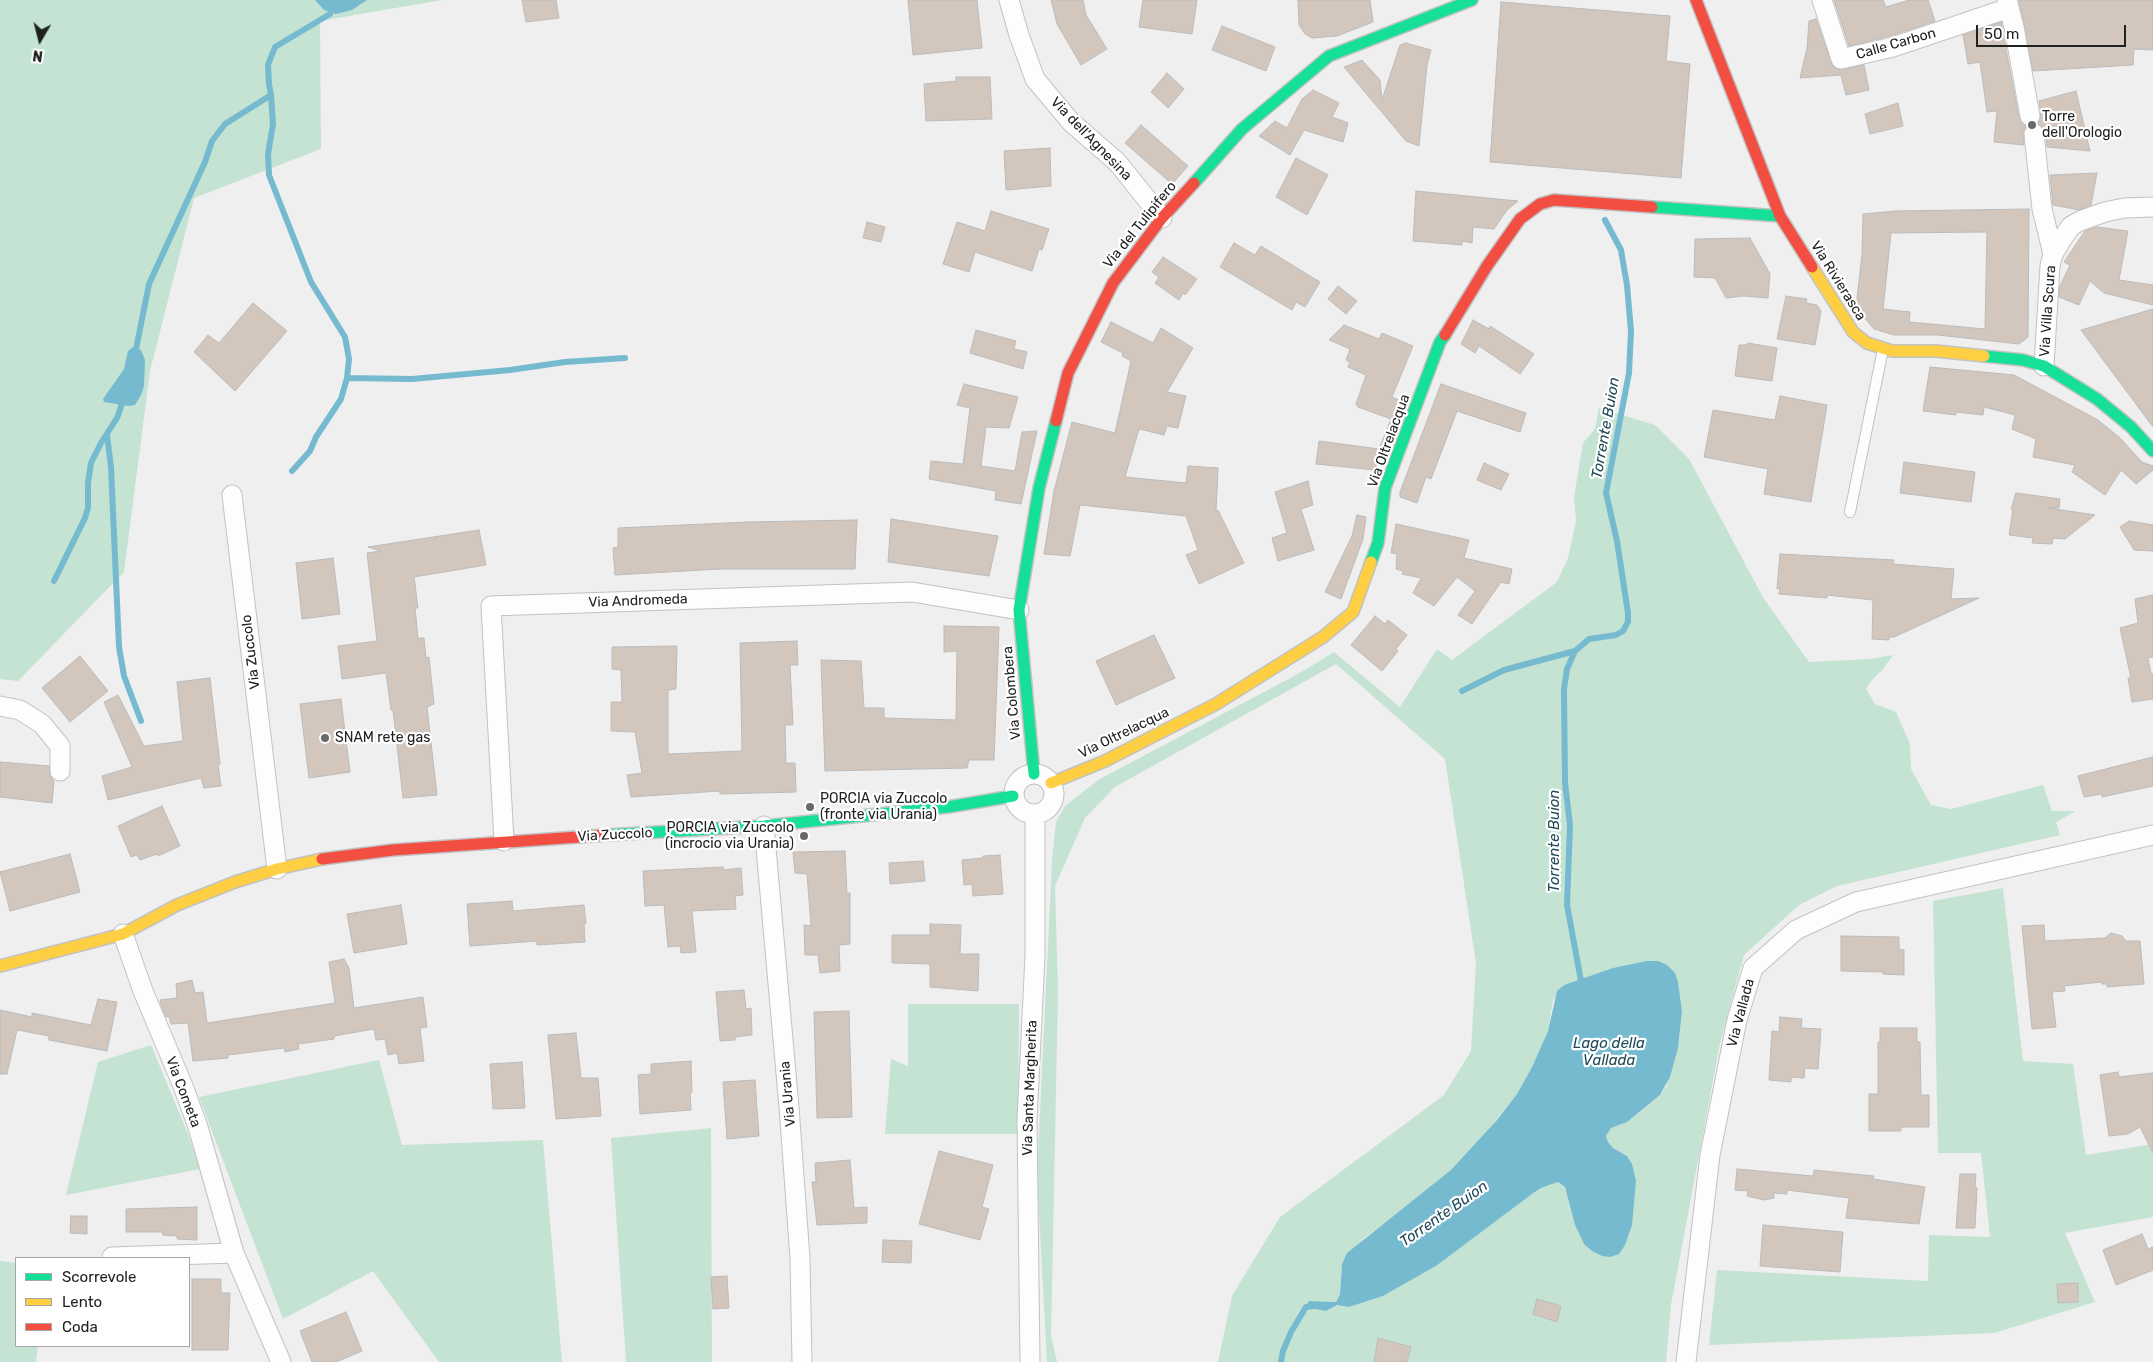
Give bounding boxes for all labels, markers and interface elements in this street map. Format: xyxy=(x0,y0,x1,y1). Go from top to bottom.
north arrow xyxy=(15,15,65,65)
scale bar xyxy=(1978,15,2128,47)
street label: Calle Carbon xyxy=(1854,25,1938,63)
text: 50 m xyxy=(1984,25,2019,43)
text: N xyxy=(32,46,44,64)
street label: Via dell'Agnesina xyxy=(1047,94,1135,184)
place label: Torre dell'Orologio xyxy=(2042,109,2122,142)
marker: Torre dell'Orologio xyxy=(2026,119,2038,131)
street label: Via del Tulipifero xyxy=(1100,178,1180,272)
street label: Via Rivierasca xyxy=(1807,238,1869,324)
street label: Via Villa Scura xyxy=(2036,265,2060,357)
water label: Torrente Buion xyxy=(1588,376,1624,480)
street label: Via Oltrelacqua xyxy=(1364,392,1414,490)
street label: Via Andromeda xyxy=(588,591,688,611)
street label: Via Zuccolo xyxy=(238,614,264,690)
street label: Via Colombera xyxy=(1000,645,1024,741)
street label: Via Oltrelacqua xyxy=(1076,704,1172,762)
place label: SNAM rete gas xyxy=(335,730,430,746)
marker: SNAM rete gas xyxy=(319,732,331,744)
water label: Torrente Buion xyxy=(1546,790,1564,892)
place label: PORCIA via Zuccolo (fronte via Urania) xyxy=(820,791,947,824)
marker: PORCIA via Zuccolo (fronte via Urania) xyxy=(804,801,816,813)
place label: PORCIA via Zuccolo (incrocio via Urania) xyxy=(665,820,794,852)
street label: Via Zuccolo xyxy=(577,825,653,845)
marker: PORCIA via Zuccolo (incrocio via Urania) xyxy=(798,830,810,842)
street label: Via Vallada xyxy=(1724,977,1758,1049)
street label: Via Santa Margherita xyxy=(1019,1020,1041,1156)
water label: Lago della Vallada xyxy=(1573,1035,1645,1070)
street label: Via Cometa xyxy=(162,1054,204,1130)
street label: Via Urania xyxy=(777,1060,799,1128)
water label: Torrente Buion xyxy=(1397,1177,1491,1251)
legend xyxy=(15,1257,190,1347)
text: Scorrevole xyxy=(62,1268,136,1286)
text: Lento xyxy=(62,1293,102,1311)
text: Coda xyxy=(62,1318,98,1336)

